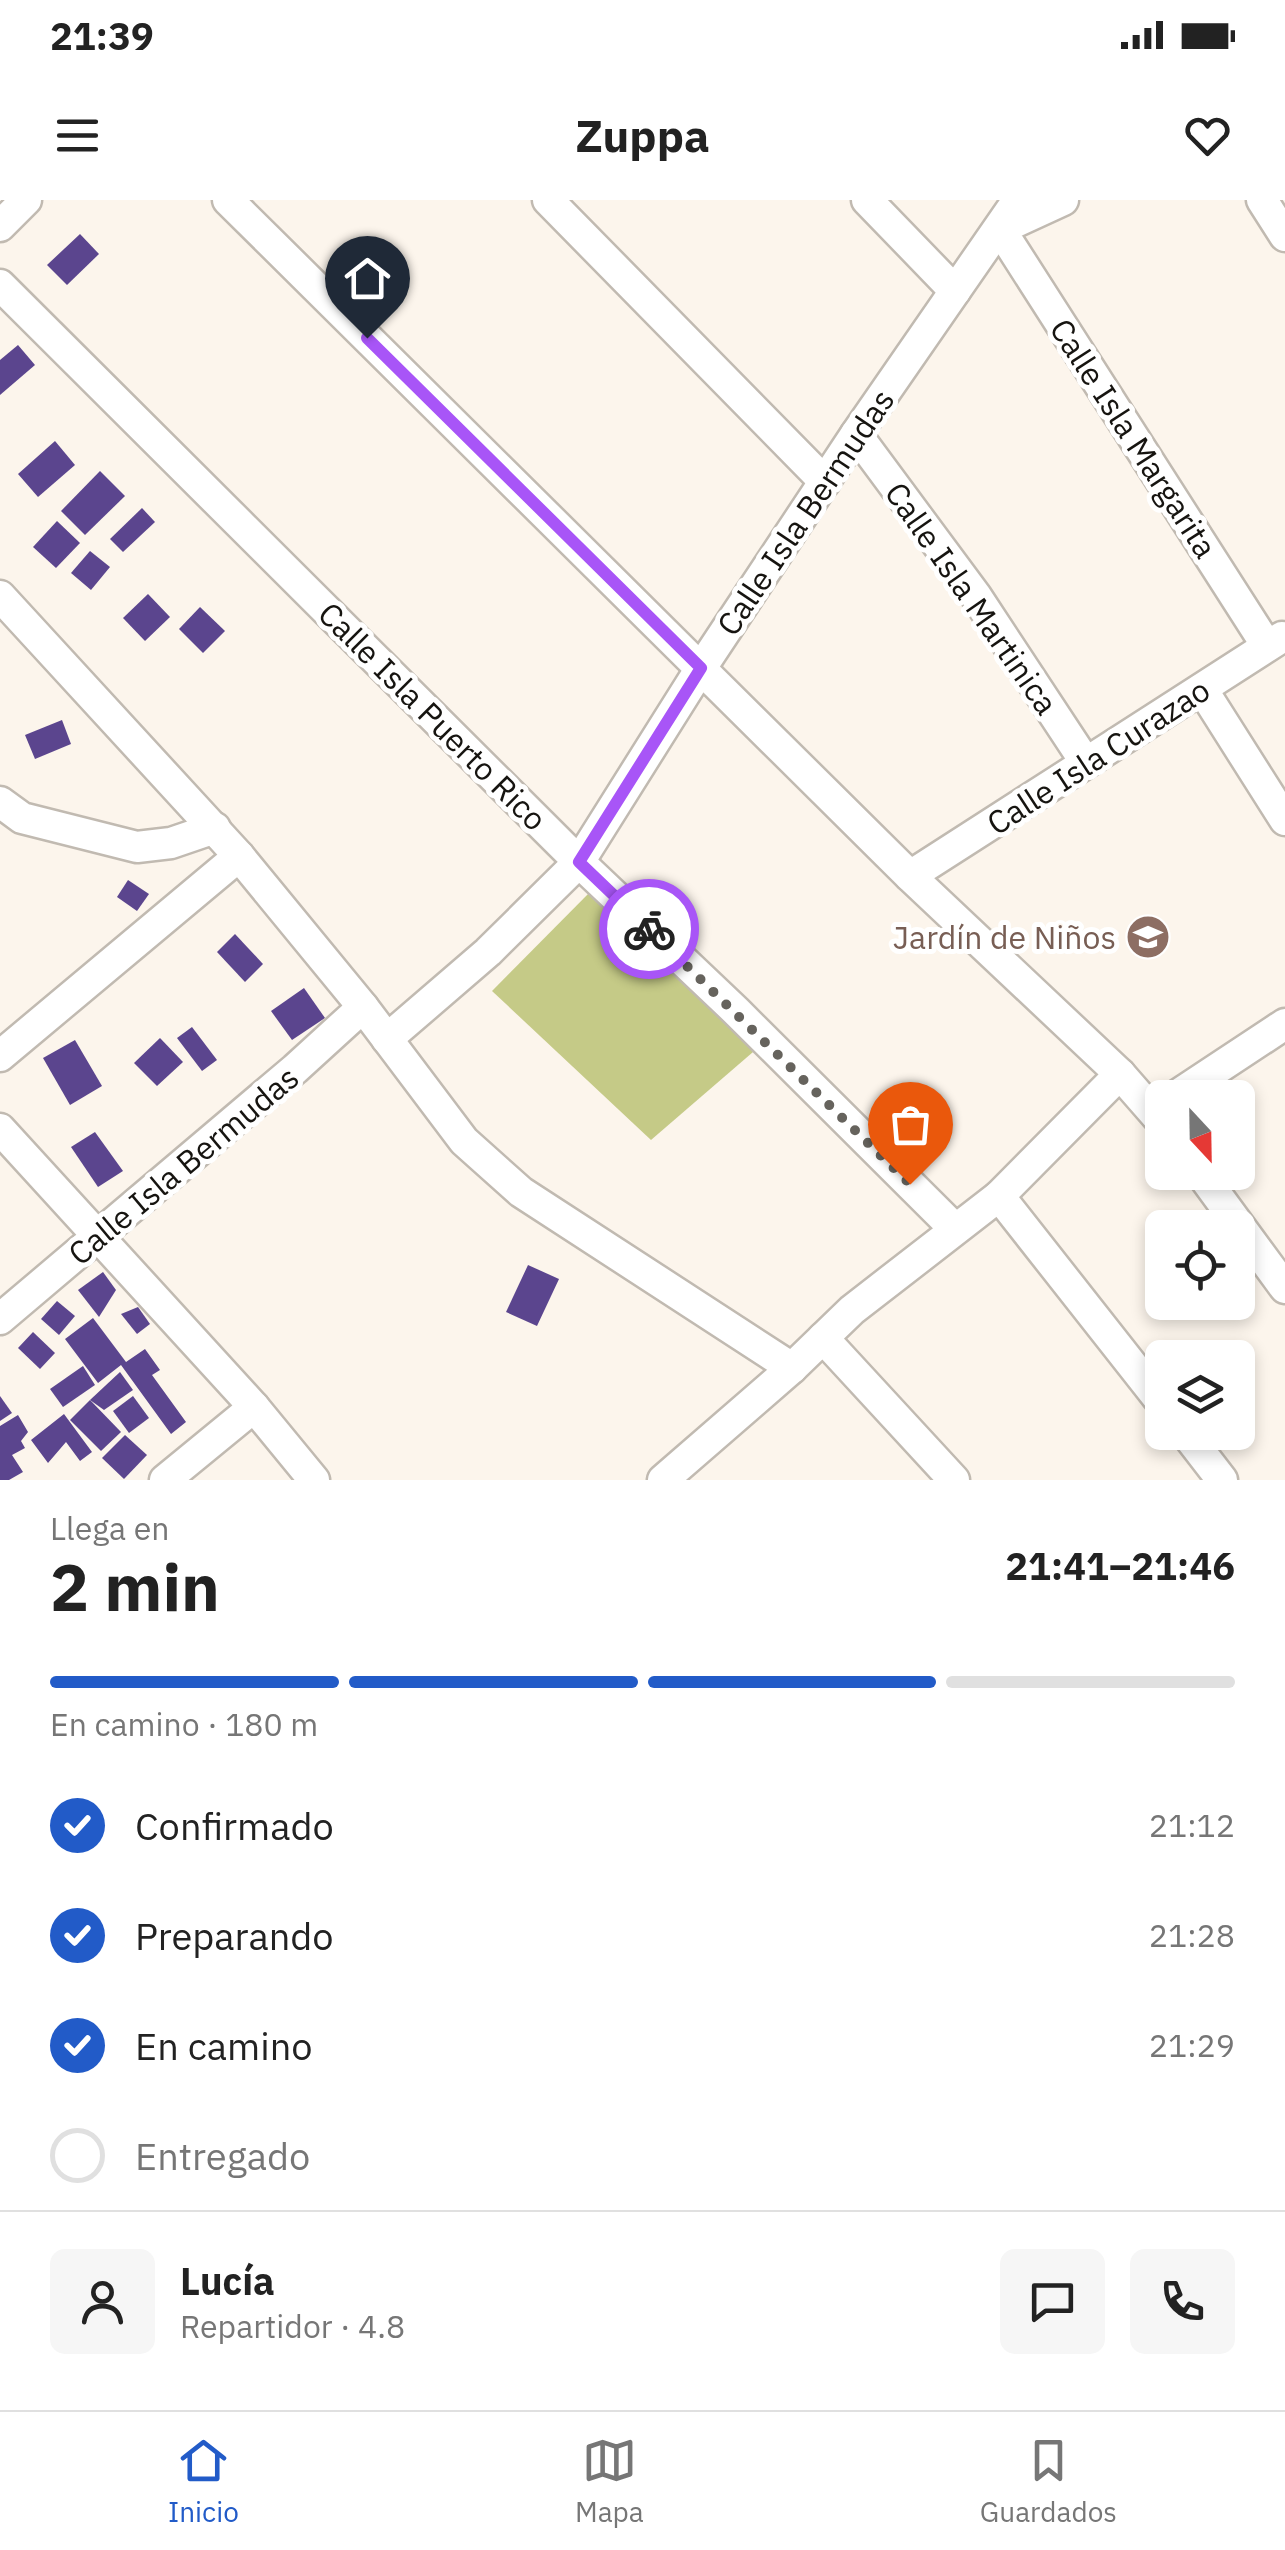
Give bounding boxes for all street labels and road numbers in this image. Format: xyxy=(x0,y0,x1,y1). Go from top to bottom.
street label: Calle Isla Margarita xyxy=(1041,310,1227,566)
street label: Calle Isla Bermudas xyxy=(707,381,903,643)
street label: Calle Isla Martinica xyxy=(876,473,1068,723)
street label: Calle Isla Puerto Rico xyxy=(310,593,556,839)
street label: Calle Isla Curazao xyxy=(979,668,1217,844)
street label: Calle Isla Bermudas xyxy=(59,1056,307,1274)

